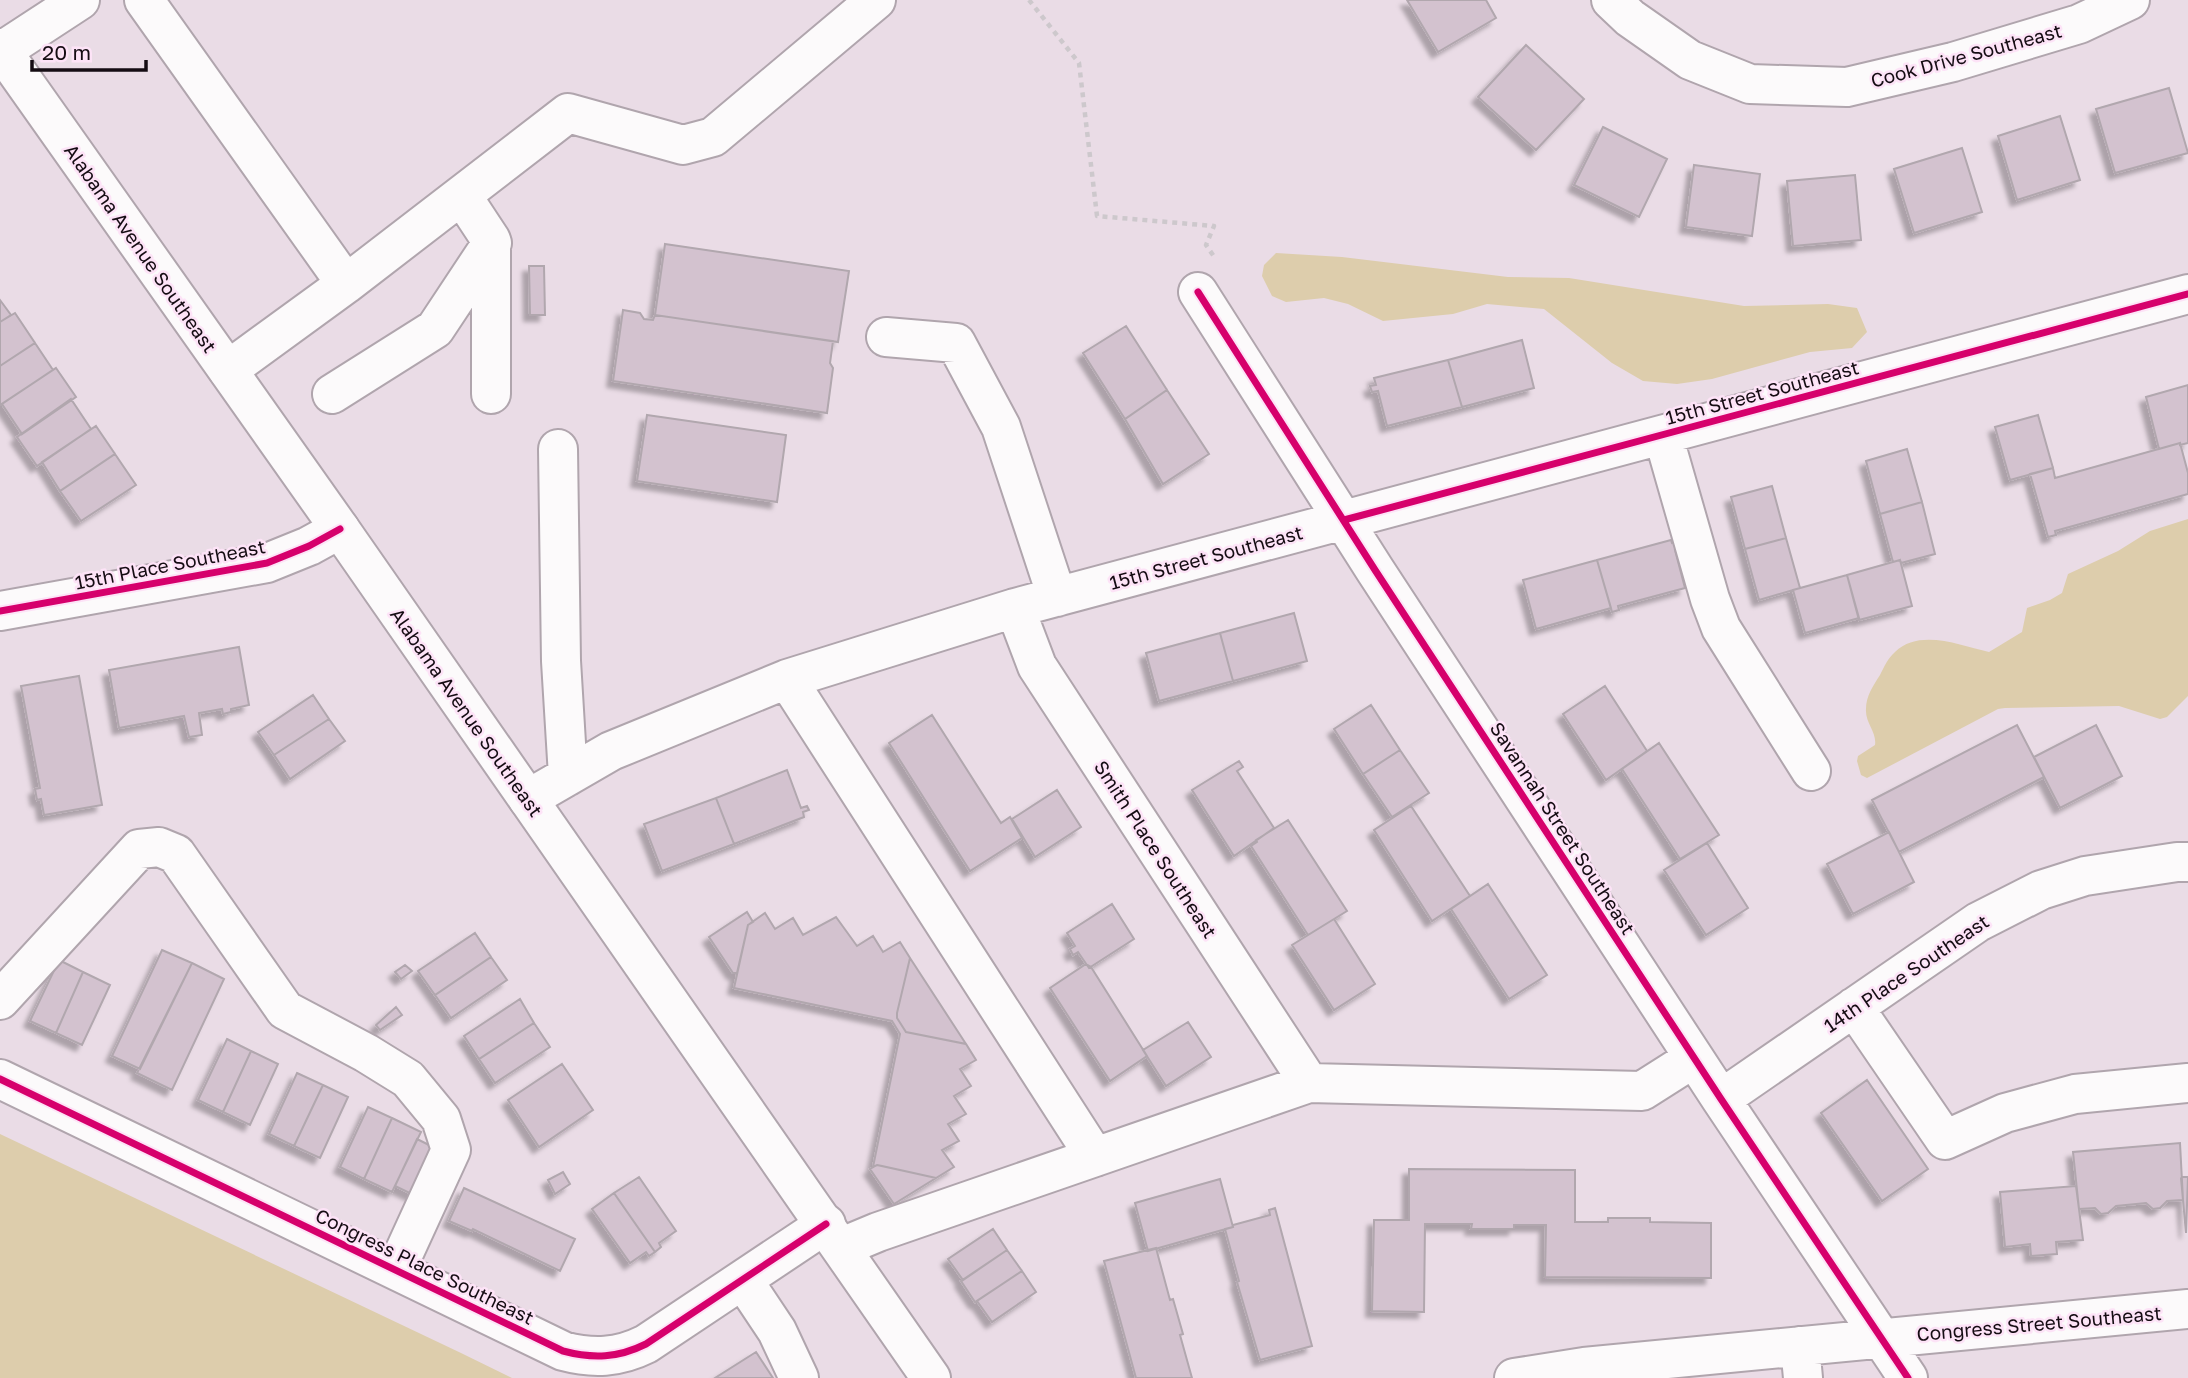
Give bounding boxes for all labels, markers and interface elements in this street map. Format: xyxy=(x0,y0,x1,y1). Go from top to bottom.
street label: Cook Drive Southeast xyxy=(1868,18,2064,92)
scale bar xyxy=(32,28,145,72)
text: 20 m xyxy=(42,39,91,65)
street label: Alabama Avenue Southeast xyxy=(60,139,222,357)
street label: 15th Street Southeast xyxy=(1663,355,1861,429)
street label: 15th Street Southeast xyxy=(1107,520,1305,594)
street label: 15th Place Southeast xyxy=(73,534,267,594)
street label: Alabama Avenue Southeast xyxy=(386,603,548,821)
street label: Savannah Street Southeast xyxy=(1486,717,1640,939)
street label: Smith Place Southeast xyxy=(1090,756,1222,942)
street label: 14th Place Southeast xyxy=(1819,909,1993,1037)
street label: Congress Place Southeast xyxy=(312,1203,538,1329)
street label: Congress Street Southeast xyxy=(1916,1301,2162,1345)

